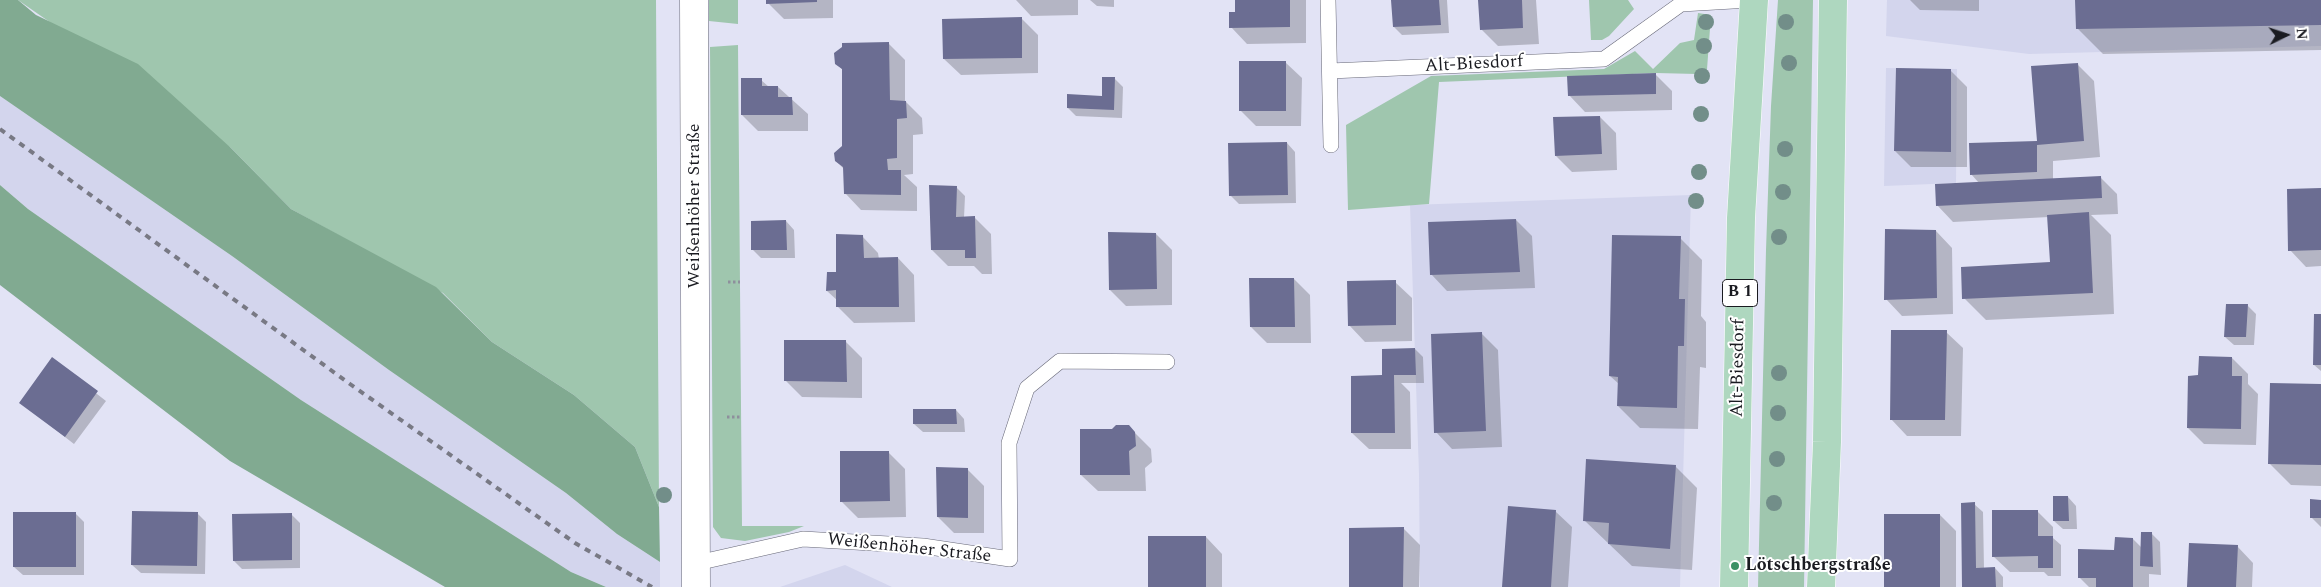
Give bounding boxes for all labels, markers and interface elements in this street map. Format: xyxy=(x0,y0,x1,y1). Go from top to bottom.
north arrow xyxy=(2261,10,2311,60)
text: N xyxy=(2291,27,2312,40)
street label: Alt-Biesdorf xyxy=(1424,52,1524,78)
street label: Weißenhöher Straße xyxy=(684,124,706,288)
road number: B 1 xyxy=(1722,280,1758,306)
street label: Alt-Biesdorf xyxy=(1727,319,1751,417)
street label: Weißenhöher Straße xyxy=(826,530,992,568)
place label: Lötschbergstraße xyxy=(1745,555,1891,577)
marker: Lötschbergstraße xyxy=(1729,560,1741,572)

